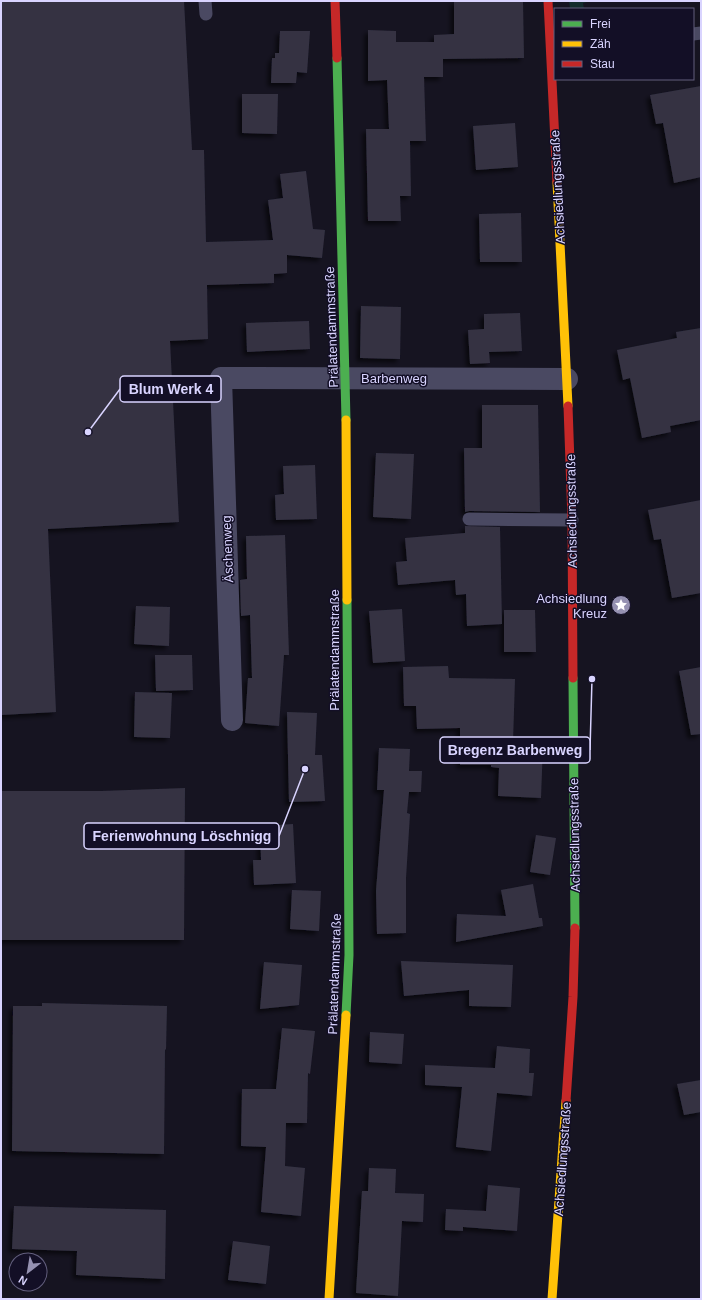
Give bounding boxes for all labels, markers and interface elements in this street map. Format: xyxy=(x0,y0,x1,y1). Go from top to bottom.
legend xyxy=(554,8,694,80)
text: Frei xyxy=(590,17,611,31)
text: Zäh xyxy=(590,37,611,51)
text: Stau xyxy=(590,57,615,71)
street label: Achsiedlungsstraße xyxy=(547,130,568,244)
street label: Prälatendammstraße xyxy=(322,266,341,388)
street label: Barbenweg xyxy=(361,371,427,386)
callout: Blum Werk 4 xyxy=(120,376,221,402)
text: Blum Werk 4 xyxy=(129,381,213,397)
street label: Achsiedlungsstraße xyxy=(563,454,580,568)
street label: Äschenweg xyxy=(219,515,236,583)
street label: Prälatendammstraße xyxy=(327,589,342,711)
place label: Achsiedlung Kreuz xyxy=(536,591,607,621)
place icon: Achsiedlung Kreuz xyxy=(610,594,632,616)
callout: Bregenz Barbenweg xyxy=(440,737,590,763)
text: Bregenz Barbenweg xyxy=(448,742,582,758)
street label: Achsiedlungsstraße xyxy=(566,778,583,892)
callout: Ferienwohnung Löschnigg xyxy=(84,823,279,849)
text: Ferienwohnung Löschnigg xyxy=(93,828,271,844)
street label: Prälatendammstraße xyxy=(325,913,344,1035)
street label: Achsiedlungsstraße xyxy=(551,1102,574,1217)
north arrow xyxy=(8,1252,48,1292)
text: N xyxy=(16,1273,29,1288)

